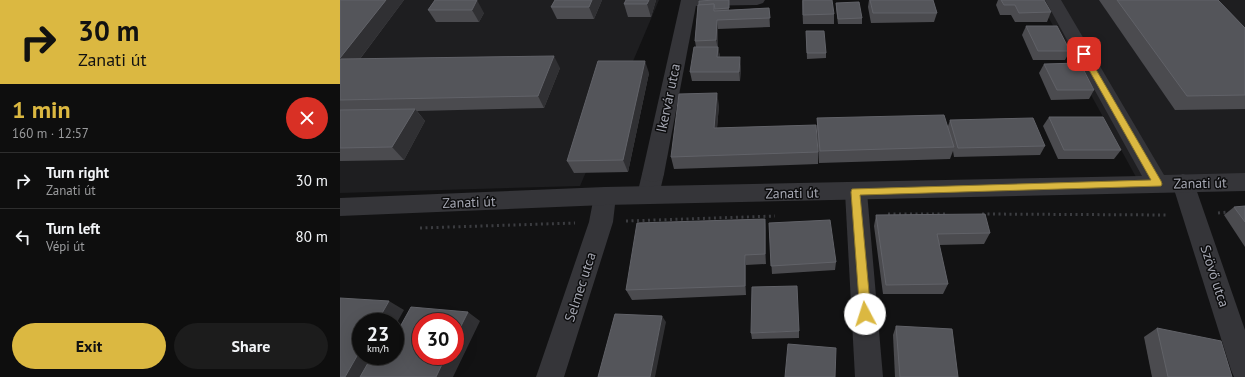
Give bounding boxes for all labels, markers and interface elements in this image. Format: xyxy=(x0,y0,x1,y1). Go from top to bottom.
text: 30 m xyxy=(78,12,139,49)
icon: right xyxy=(12,16,64,68)
pin xyxy=(1067,37,1101,71)
icon: arrive xyxy=(1073,43,1095,65)
text: Zanati út xyxy=(78,48,147,71)
street label: Ikervár utca xyxy=(652,62,684,134)
text: 1 min xyxy=(12,94,71,125)
button: close xyxy=(286,97,328,139)
text: 160 m · 12:57 xyxy=(12,125,89,142)
text: Turn right xyxy=(46,163,109,182)
icon: right xyxy=(12,170,34,192)
text: 30 m xyxy=(295,171,328,190)
street label: Zanati út xyxy=(1173,174,1227,192)
text: Zanati út xyxy=(46,182,96,199)
street label: Zanati út xyxy=(765,184,819,202)
street label: Zanati út xyxy=(442,192,496,212)
text: Turn left xyxy=(46,219,100,238)
icon: left xyxy=(12,226,34,248)
text: 80 m xyxy=(295,227,328,246)
text: Vépi út xyxy=(46,238,85,255)
street label: Szövő utca xyxy=(1197,243,1233,309)
street label: Selmec utca xyxy=(560,250,600,324)
position arrow xyxy=(844,293,886,335)
speed limit sign: 30 xyxy=(412,313,464,365)
text: 23 xyxy=(367,321,389,347)
button: Exit xyxy=(12,323,166,369)
button: Share xyxy=(174,323,328,369)
text: km/h xyxy=(367,342,389,355)

